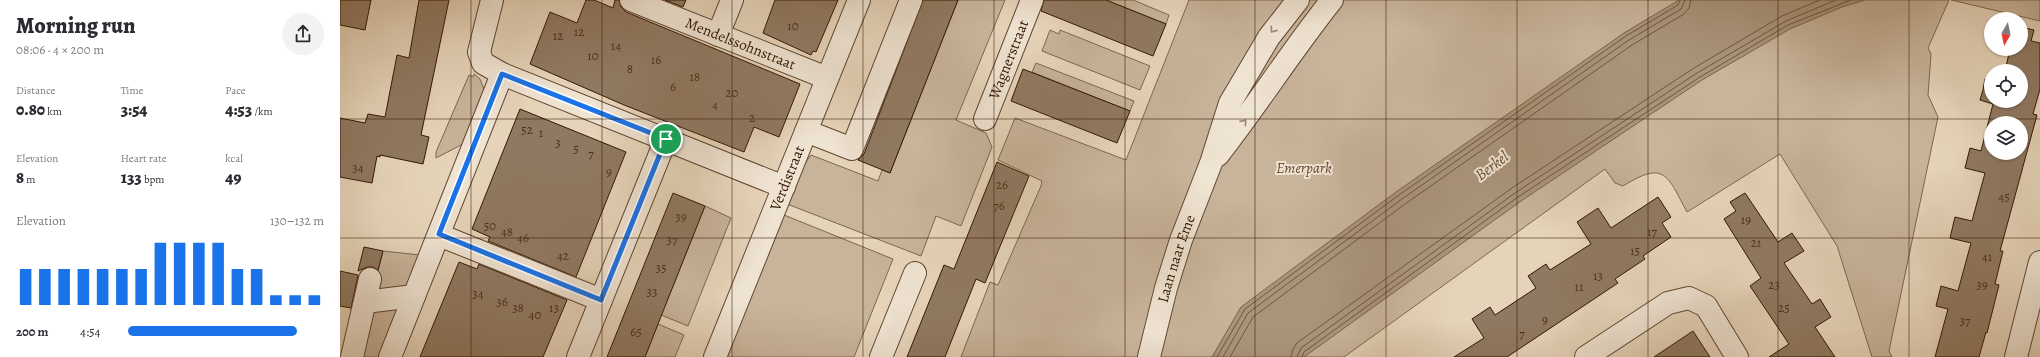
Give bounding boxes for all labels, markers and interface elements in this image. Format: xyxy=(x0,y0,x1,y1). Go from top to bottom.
text: Morning run xyxy=(16,11,136,41)
north arrow xyxy=(1984,12,2028,56)
map controls xyxy=(1984,12,2028,160)
button: share xyxy=(282,13,324,55)
street label: Mendelssohnstraat xyxy=(682,13,799,75)
house number: 10 xyxy=(787,17,799,34)
street label: Wagnerstraat xyxy=(983,17,1033,103)
house number: 12 xyxy=(574,23,584,40)
one-way arrow xyxy=(1271,26,1278,33)
house number: 12 xyxy=(553,27,563,44)
house number: 14 xyxy=(611,37,621,54)
text: 08:06 · 4 × 200 m xyxy=(16,41,104,58)
house number: 10 xyxy=(587,47,599,64)
house number: 16 xyxy=(651,51,661,68)
house number: 8 xyxy=(627,60,633,77)
button: locate xyxy=(1984,64,2028,108)
house number: 18 xyxy=(690,68,700,85)
house number: 6 xyxy=(670,78,676,95)
text: Distance xyxy=(16,83,55,98)
text: Time xyxy=(121,83,144,98)
text: Pace xyxy=(225,83,246,98)
house number: 20 xyxy=(725,84,739,101)
house number: 4 xyxy=(712,96,718,113)
text: 0.80 xyxy=(16,98,45,121)
text: 3:54 xyxy=(121,98,148,121)
text: 4:53 xyxy=(225,98,252,121)
text: km xyxy=(45,104,62,119)
text: /km xyxy=(252,104,273,119)
house number: 2 xyxy=(749,109,755,126)
button: layers xyxy=(1984,116,2028,160)
one-way arrow xyxy=(1240,119,1247,126)
house number: 52 xyxy=(521,121,533,138)
pin xyxy=(649,122,683,156)
house number: 1 xyxy=(539,124,544,141)
icon: arrive xyxy=(655,128,677,150)
house number: 3 xyxy=(555,134,561,151)
house number: 5 xyxy=(573,140,579,157)
street label: Verdistraat xyxy=(765,143,809,214)
house number: 7 xyxy=(588,145,594,162)
water label: Berkel xyxy=(1471,146,1513,186)
text: Elevation xyxy=(16,151,58,166)
text: Heart rate xyxy=(121,151,167,166)
text: kcal xyxy=(225,151,243,166)
park label: Emerpark xyxy=(1276,158,1332,178)
house number: 34 xyxy=(352,159,364,176)
house number: 9 xyxy=(606,163,612,180)
text: 8 xyxy=(16,166,24,189)
text: 133 xyxy=(121,166,142,189)
text: 49 xyxy=(225,166,241,189)
text: m xyxy=(24,172,35,187)
text: bpm xyxy=(142,172,165,187)
house number: 26 xyxy=(996,176,1008,193)
house number: 45 xyxy=(1998,188,2010,205)
house number: 76 xyxy=(993,197,1005,214)
house number: 39 xyxy=(675,208,687,225)
house number: 19 xyxy=(1741,211,1751,228)
text: Elevation xyxy=(16,212,66,229)
text: 130–132 m xyxy=(270,212,324,229)
street label: Laan naar Eme xyxy=(1153,212,1200,305)
house number: 50 xyxy=(484,217,496,234)
house number: 48 xyxy=(501,223,513,240)
house number: 17 xyxy=(1647,223,1657,240)
house number: 46 xyxy=(517,229,529,246)
house number: 37 xyxy=(667,231,678,248)
house number: 21 xyxy=(1751,234,1762,251)
house number: 15 xyxy=(1630,242,1640,259)
house number: 42 xyxy=(557,247,569,264)
house number: 41 xyxy=(1982,248,1993,265)
house number: 35 xyxy=(656,259,667,276)
house number: 13 xyxy=(1593,267,1603,284)
house number: 23 xyxy=(1768,276,1780,293)
house number: 39 xyxy=(1976,276,1988,293)
house number: 11 xyxy=(1575,278,1584,295)
house number: 33 xyxy=(647,283,657,300)
house number: 34 xyxy=(472,285,484,302)
house number: 36 xyxy=(496,293,508,310)
house number: 38 xyxy=(512,299,524,316)
house number: 13 xyxy=(549,299,559,316)
house number: 25 xyxy=(1778,299,1790,316)
house number: 40 xyxy=(529,306,541,323)
house number: 9 xyxy=(1542,311,1548,328)
house number: 37 xyxy=(1960,312,1971,329)
text: 200 m xyxy=(16,323,49,340)
text: 4:54 xyxy=(80,323,100,340)
house number: 65 xyxy=(630,323,642,340)
house number: 7 xyxy=(1519,325,1525,342)

